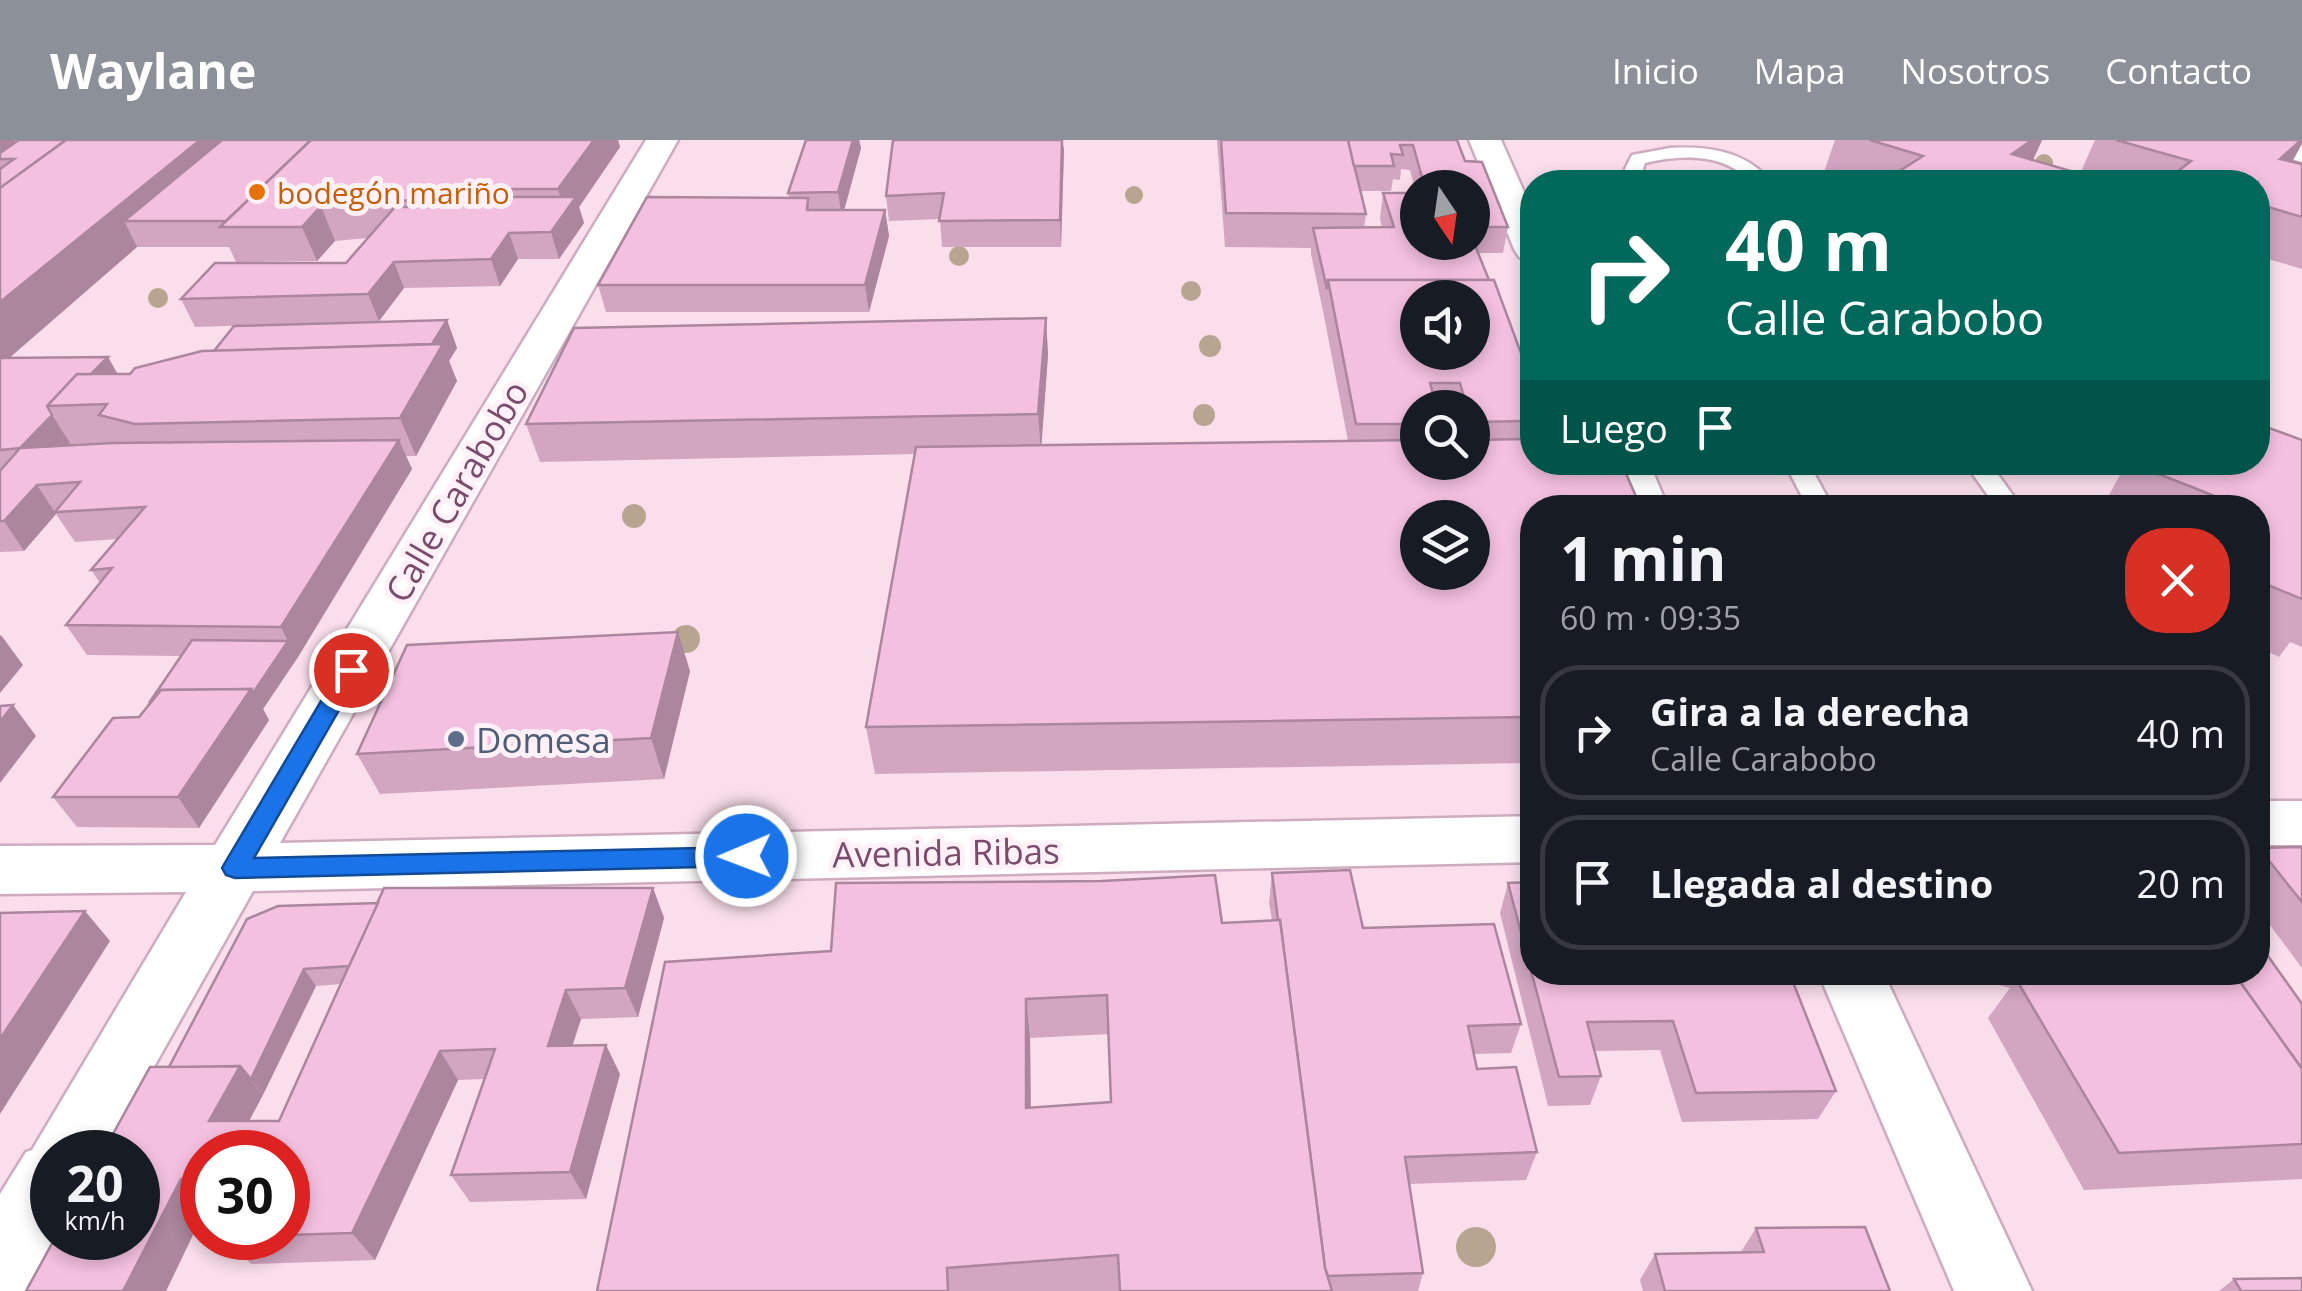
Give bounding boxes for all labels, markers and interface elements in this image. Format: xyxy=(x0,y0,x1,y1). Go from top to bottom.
text: Waylane xyxy=(50,38,256,103)
text: Inicio xyxy=(1612,47,1699,94)
text: Mapa xyxy=(1754,47,1846,94)
text: Nosotros xyxy=(1901,47,2050,94)
text: Contacto xyxy=(2105,47,2252,94)
north arrow xyxy=(1400,170,1490,260)
map controls xyxy=(1400,170,1490,590)
place label: bodegón mariño xyxy=(277,172,510,213)
marker: bodegón mariño xyxy=(246,181,268,203)
text: 40 m xyxy=(1725,196,1892,292)
icon: right xyxy=(1560,210,1690,340)
button: sound xyxy=(1400,280,1490,370)
text: Calle Carabobo xyxy=(1725,287,2044,348)
street label: Calle Carabobo xyxy=(374,372,538,610)
button: search xyxy=(1400,390,1490,480)
icon: arrive xyxy=(1688,400,1743,455)
text: Luego xyxy=(1560,402,1668,454)
button: layers xyxy=(1400,500,1490,590)
text: 1 min xyxy=(1560,517,1727,599)
button: close xyxy=(2125,528,2230,633)
text: 60 m · 09:35 xyxy=(1560,596,1741,639)
pin xyxy=(309,628,394,713)
icon: arrive xyxy=(324,643,379,698)
text: Gira a la derecha xyxy=(1650,685,1970,737)
icon: right xyxy=(1565,705,1620,760)
text: 40 m xyxy=(2136,707,2225,759)
place label: Domesa xyxy=(476,716,611,763)
marker: Domesa xyxy=(445,728,467,750)
text: Calle Carabobo xyxy=(1650,737,1877,780)
position arrow xyxy=(694,804,798,908)
street label: Avenida Ribas xyxy=(832,827,1060,877)
icon: arrive xyxy=(1565,855,1620,910)
text: Llegada al destino xyxy=(1650,857,1993,909)
text: 20 m xyxy=(2136,857,2225,909)
speed limit sign: 30 xyxy=(180,1130,310,1260)
text: 20 xyxy=(66,1149,124,1217)
text: km/h xyxy=(65,1203,125,1237)

